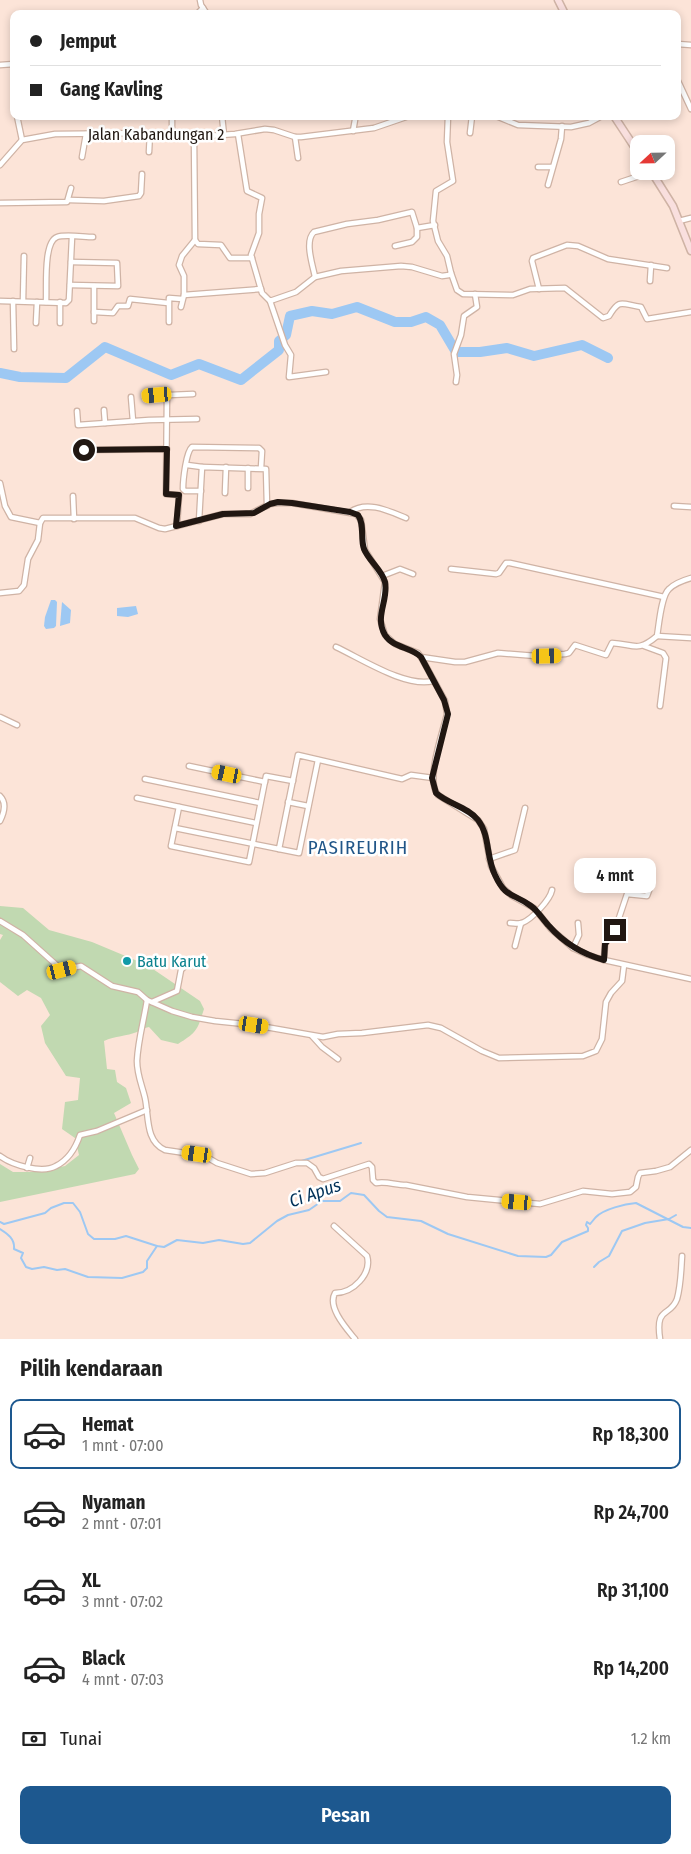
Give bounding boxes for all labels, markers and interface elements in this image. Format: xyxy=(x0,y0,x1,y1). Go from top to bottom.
text: Jemput xyxy=(60,30,117,53)
text: Gang Kavling xyxy=(60,78,162,101)
street label: Jalan Kabandungan 2 xyxy=(88,125,224,144)
north arrow xyxy=(630,135,675,180)
map controls xyxy=(630,135,675,180)
car xyxy=(141,386,172,404)
route start xyxy=(73,439,95,461)
car xyxy=(531,648,562,664)
car xyxy=(210,764,243,784)
district label: PASIREURIH xyxy=(308,836,408,859)
callout: 4 mnt xyxy=(574,858,656,892)
text: 4 mnt xyxy=(596,866,634,885)
route end xyxy=(604,919,626,941)
place label: Batu Karut xyxy=(137,952,207,971)
marker: Batu Karut xyxy=(121,955,133,967)
car xyxy=(45,959,78,981)
car xyxy=(238,1015,269,1035)
car xyxy=(181,1144,212,1164)
water label: Ci Apus xyxy=(286,1174,344,1212)
car xyxy=(501,1193,532,1211)
text: Pilih kendaraan xyxy=(20,1355,163,1382)
icon: car xyxy=(22,1412,67,1457)
text: Hemat xyxy=(82,1413,134,1436)
text: Rp 18,300 xyxy=(592,1423,669,1446)
text: 1 mnt · 07:00 xyxy=(82,1436,163,1455)
icon: car xyxy=(22,1490,67,1535)
text: Nyaman xyxy=(82,1491,145,1514)
text: Rp 24,700 xyxy=(594,1501,669,1524)
text: 2 mnt · 07:01 xyxy=(82,1514,162,1533)
icon: car xyxy=(22,1568,67,1613)
text: XL xyxy=(82,1569,101,1592)
text: Rp 31,100 xyxy=(597,1579,669,1602)
text: 3 mnt · 07:02 xyxy=(82,1592,163,1611)
icon: car xyxy=(22,1646,67,1691)
text: Black xyxy=(82,1647,125,1670)
text: Rp 14,200 xyxy=(593,1657,669,1680)
text: 4 mnt · 07:03 xyxy=(82,1670,164,1689)
icon: cash xyxy=(20,1725,48,1753)
text: Tunai xyxy=(60,1727,102,1750)
text: 1.2 km xyxy=(631,1729,671,1748)
button: Pesan xyxy=(20,1786,671,1844)

